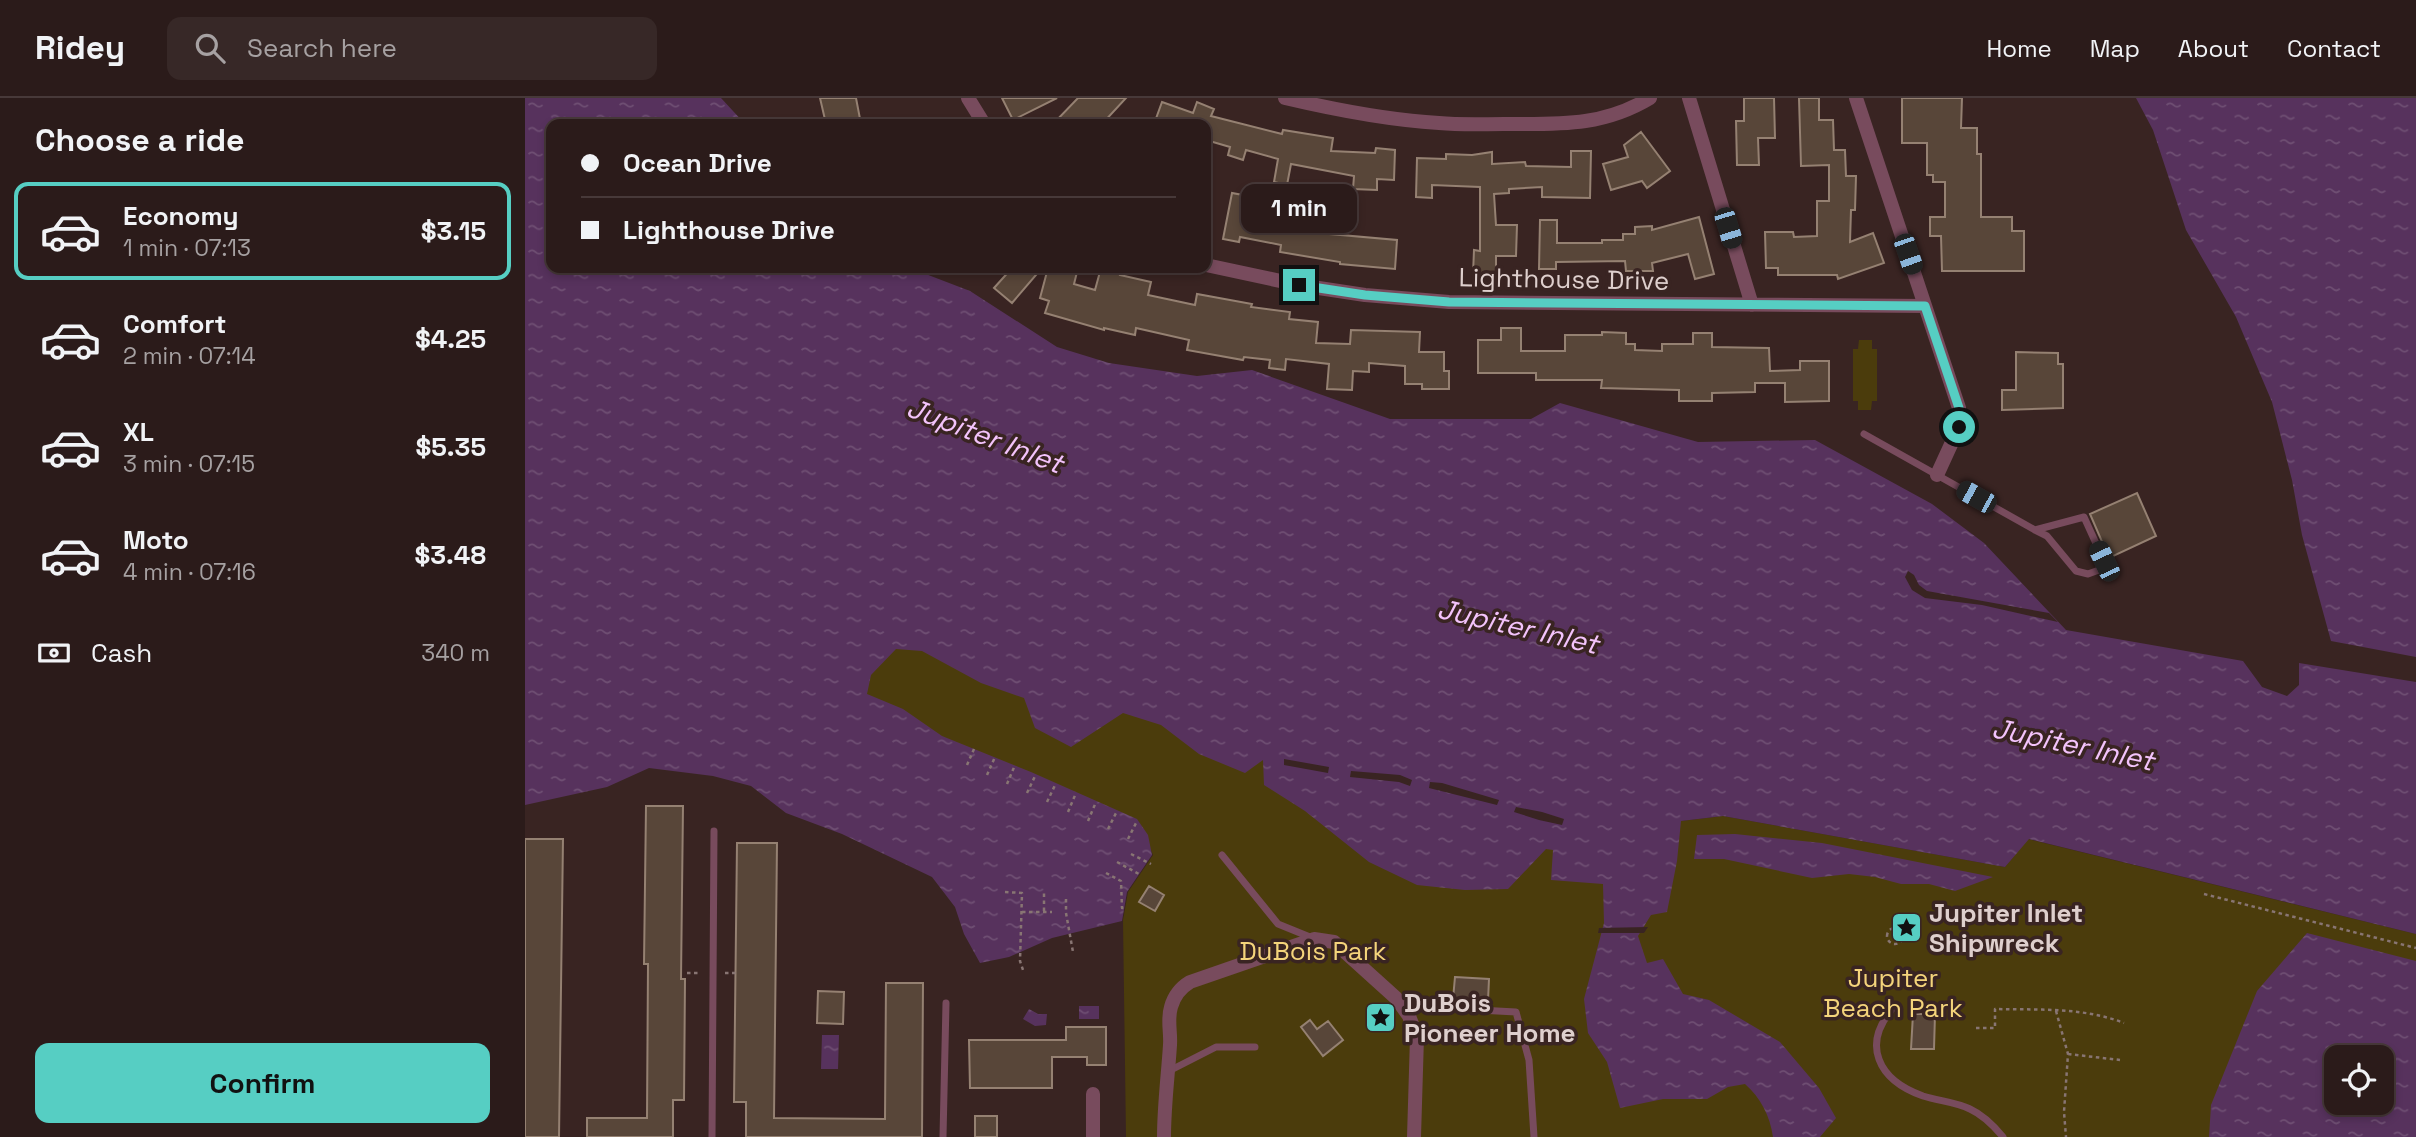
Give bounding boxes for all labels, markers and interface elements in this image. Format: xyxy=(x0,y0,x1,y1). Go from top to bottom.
search box xyxy=(167,17,657,80)
text: Ridey xyxy=(35,27,125,69)
icon: search xyxy=(191,29,229,67)
text: Search here xyxy=(247,31,397,65)
text: Home xyxy=(1986,33,2052,64)
text: Map xyxy=(2090,33,2140,64)
text: About xyxy=(2178,33,2249,64)
text: Contact xyxy=(2287,33,2381,64)
text: Choose a ride xyxy=(35,120,245,160)
text: Ocean Drive xyxy=(623,146,772,180)
callout: 1 min xyxy=(1241,184,1357,232)
text: 1 min xyxy=(1271,193,1327,223)
text: Economy xyxy=(123,199,239,233)
icon: car xyxy=(39,200,102,263)
car xyxy=(1712,205,1745,251)
text: Lighthouse Drive xyxy=(623,213,835,247)
text: $3.15 xyxy=(421,214,486,248)
car xyxy=(1892,231,1925,277)
text: 1 min · 07:13 xyxy=(123,233,251,263)
street label: Lighthouse Drive xyxy=(1458,260,1670,298)
route end xyxy=(1283,269,1315,301)
text: Comfort xyxy=(123,307,226,341)
icon: car xyxy=(39,308,102,371)
text: $4.25 xyxy=(415,322,486,356)
text: 2 min · 07:14 xyxy=(123,341,256,371)
water label: Jupiter Inlet xyxy=(902,389,1071,482)
route start xyxy=(1943,411,1975,443)
text: XL xyxy=(123,415,154,449)
icon: car xyxy=(39,416,102,479)
text: $5.35 xyxy=(415,430,486,464)
text: 3 min · 07:15 xyxy=(123,449,255,479)
car xyxy=(1953,478,2000,516)
text: Moto xyxy=(123,523,189,557)
icon: car xyxy=(39,524,102,587)
text: $3.48 xyxy=(415,538,486,572)
car xyxy=(2086,538,2123,584)
text: 4 min · 07:16 xyxy=(123,557,256,587)
water label: Jupiter Inlet xyxy=(1434,590,1605,663)
icon: cash xyxy=(35,634,73,672)
text: Cash xyxy=(91,636,152,670)
text: 340 m xyxy=(421,638,490,668)
water label: Jupiter Inlet xyxy=(1989,709,2160,779)
place label: Jupiter Inlet Shipwreck xyxy=(1929,896,2083,960)
place icon: Jupiter Inlet Shipwreck xyxy=(1889,911,1923,945)
park label: DuBois Park xyxy=(1239,934,1387,968)
park label: Jupiter Beach Park xyxy=(1823,961,1963,1025)
place label: DuBois Pioneer Home xyxy=(1404,986,1576,1050)
place icon: DuBois Pioneer Home xyxy=(1364,1001,1398,1035)
button: Confirm xyxy=(35,1043,490,1123)
map controls xyxy=(2324,1045,2394,1115)
button: locate xyxy=(2324,1045,2394,1115)

